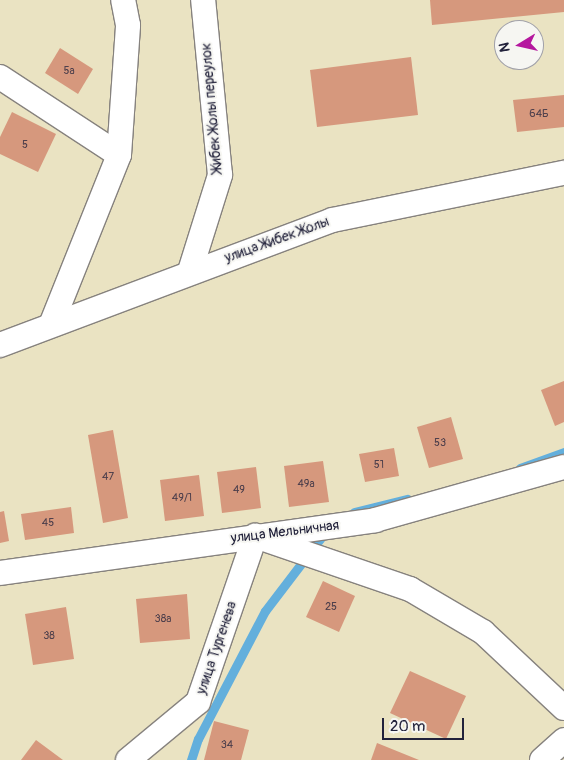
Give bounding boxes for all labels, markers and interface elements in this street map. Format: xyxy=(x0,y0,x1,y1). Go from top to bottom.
north arrow xyxy=(494,20,544,70)
text: N xyxy=(496,41,514,53)
street label: Жибек Жолы переулок xyxy=(198,42,226,174)
house number: 5а xyxy=(63,64,75,78)
house number: 64Б xyxy=(529,107,549,121)
house number: 5 xyxy=(22,138,28,152)
street label: улица Жибек Жолы xyxy=(222,213,332,267)
house number: 53 xyxy=(434,436,446,450)
house number: 51 xyxy=(374,458,384,472)
house number: 47 xyxy=(102,470,114,484)
house number: 49а xyxy=(297,477,315,491)
house number: 49 xyxy=(233,483,245,497)
house number: 49/1 xyxy=(172,491,192,505)
house number: 45 xyxy=(42,516,54,530)
street label: улица Мельничная xyxy=(230,517,340,547)
street label: улица Тургенева xyxy=(193,599,241,697)
house number: 25 xyxy=(325,600,337,614)
house number: 38а xyxy=(155,612,171,626)
house number: 38 xyxy=(43,629,55,643)
scale bar xyxy=(384,708,466,740)
text: 20 m xyxy=(390,717,425,736)
house number: 34 xyxy=(221,738,233,752)

